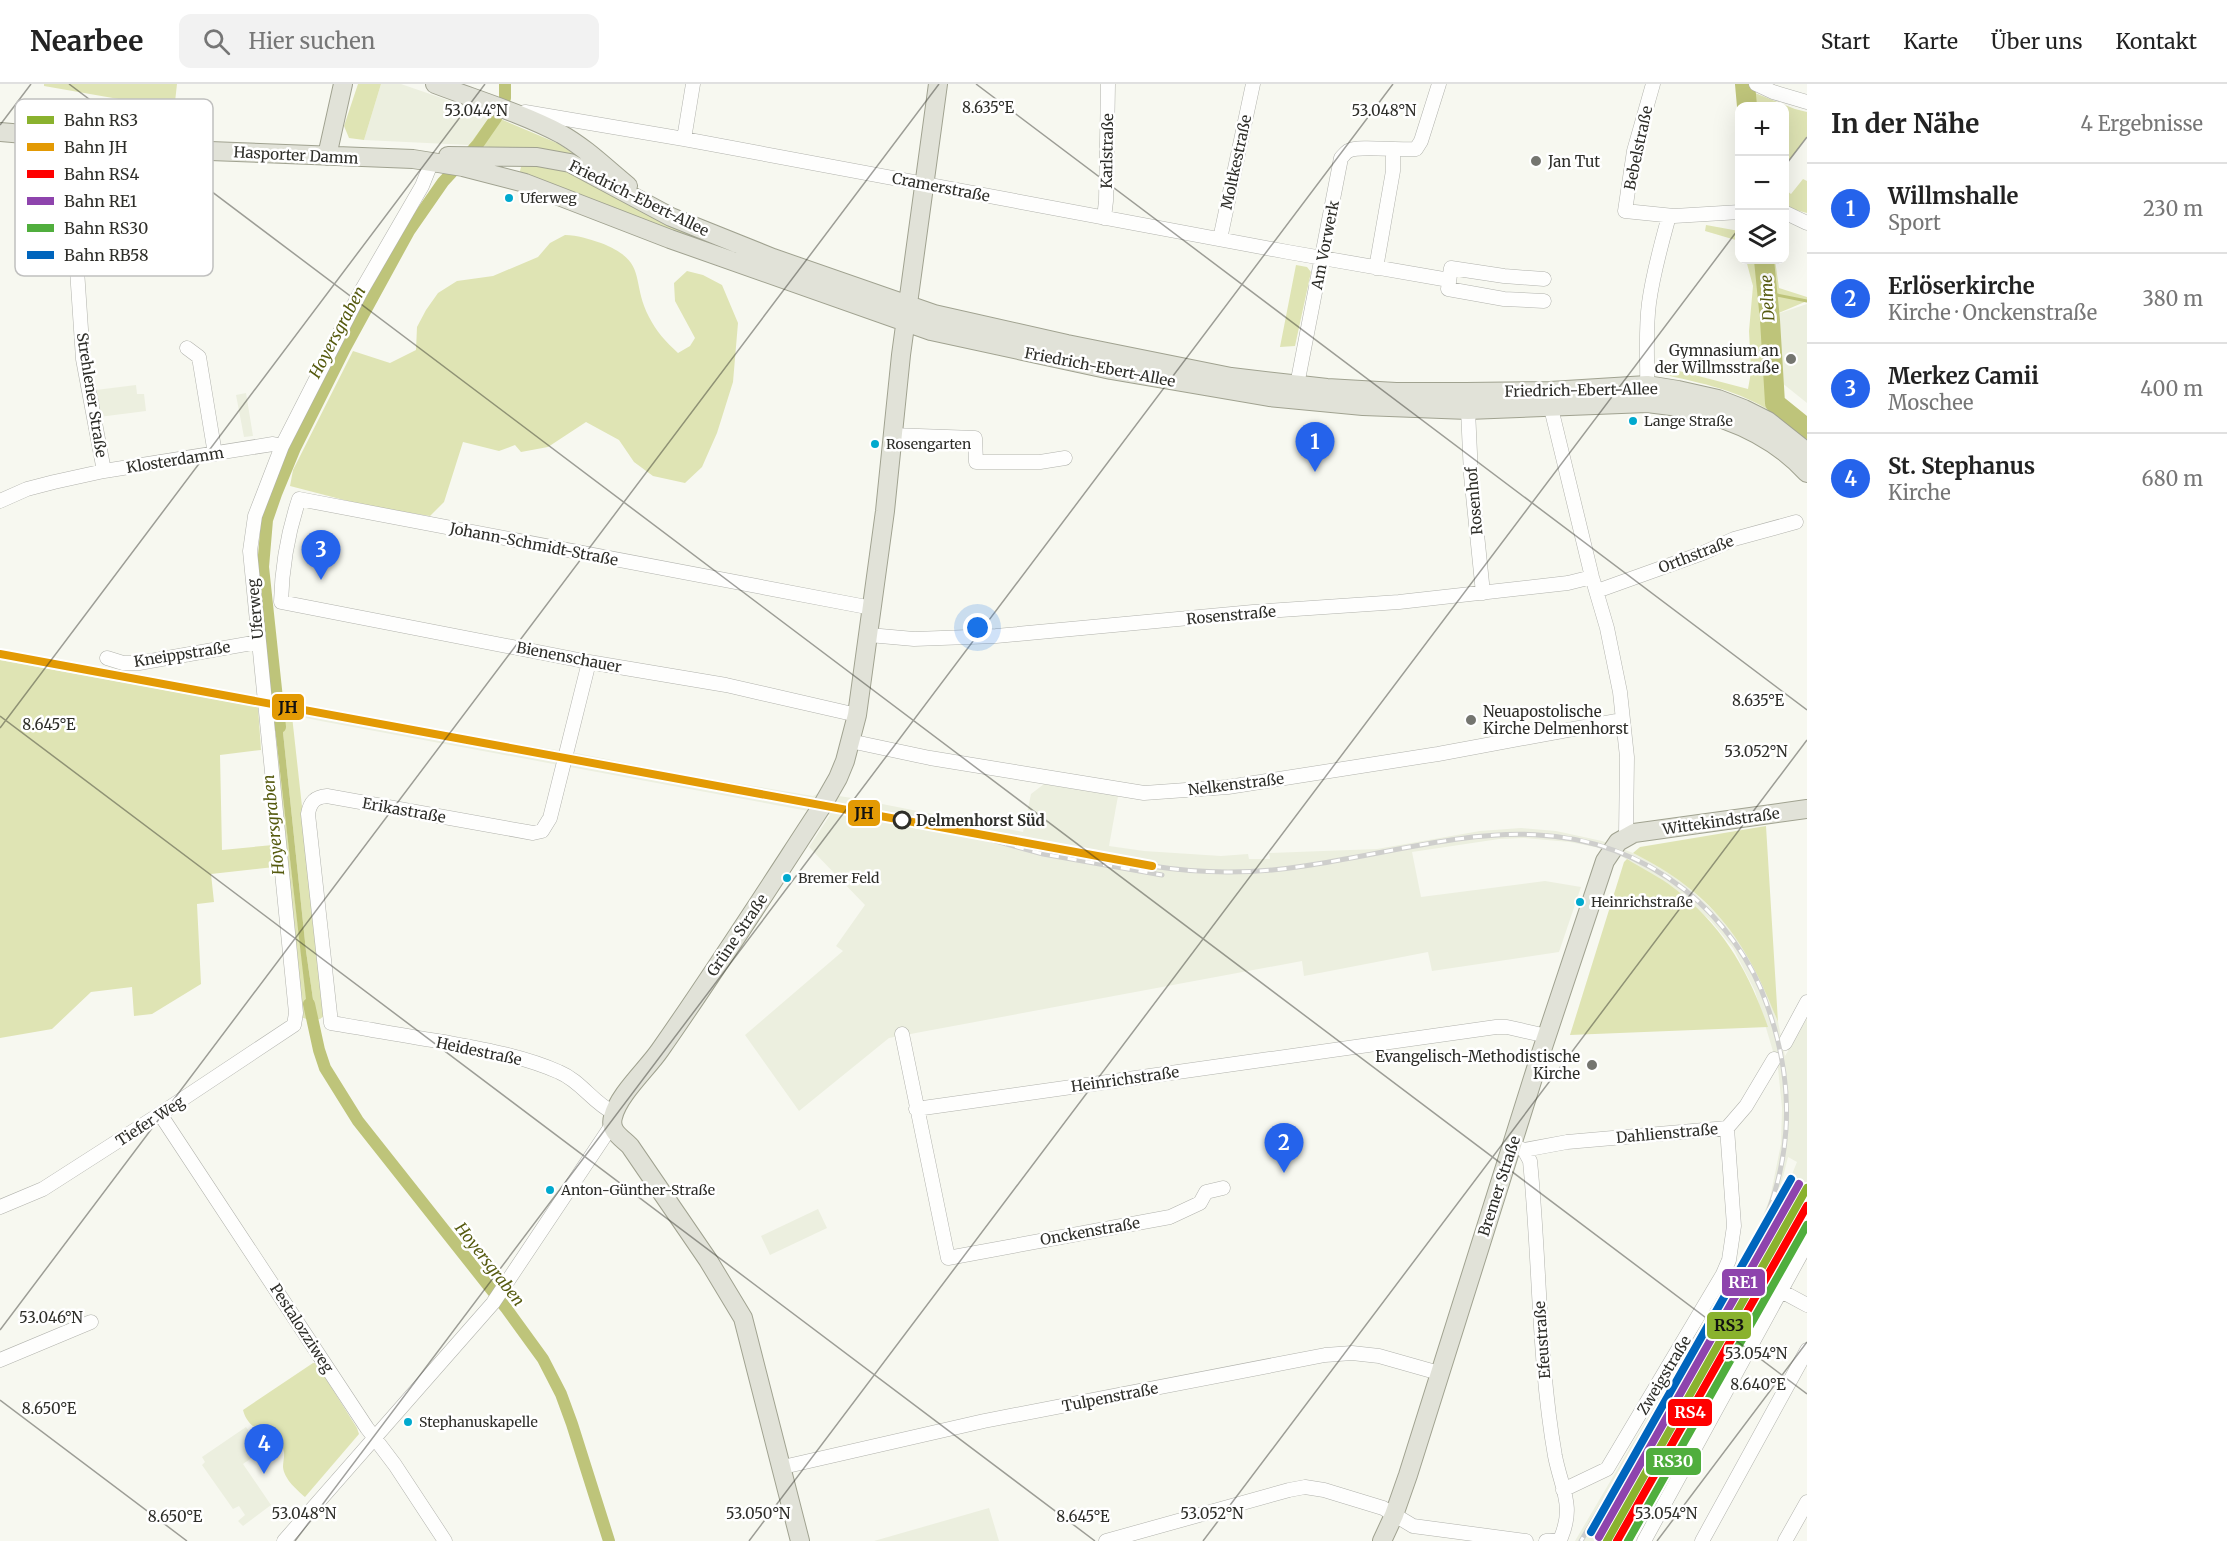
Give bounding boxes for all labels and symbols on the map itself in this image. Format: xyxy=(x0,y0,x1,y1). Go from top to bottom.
text: 8.635°E xyxy=(962,98,1015,117)
legend xyxy=(15,99,213,276)
text: 53.044°N xyxy=(444,101,508,120)
text: 53.048°N xyxy=(1352,101,1417,120)
street label: Bebelstraße xyxy=(1620,104,1656,192)
text: Bahn RS3 xyxy=(64,110,138,130)
street label: Karlstraße xyxy=(1097,113,1117,189)
street label: Moltkestraße xyxy=(1217,113,1255,211)
text: Bahn JH xyxy=(64,137,127,157)
street label: Hasporter Damm xyxy=(233,142,359,168)
place label: Jan Tut xyxy=(1547,152,1600,171)
marker: Jan Tut xyxy=(1529,154,1543,168)
street label: Friedrich-Ebert-Allee xyxy=(566,156,712,240)
text: Bahn RS4 xyxy=(64,164,139,184)
street label: Cramerstraße xyxy=(890,168,992,206)
place label: Uferweg xyxy=(520,189,577,207)
text: Bahn RE1 xyxy=(64,191,137,211)
marker: Uferweg xyxy=(503,192,515,204)
street label: Am Vorwerk xyxy=(1307,198,1343,292)
text: Bahn RS30 xyxy=(64,218,148,238)
text: Bahn RB58 xyxy=(64,245,149,265)
water label: Delme xyxy=(1755,274,1779,323)
water label: Hoyersgraben xyxy=(304,283,370,382)
street label: Strehlener Straße xyxy=(73,331,111,459)
place label: Gymnasium an der Willmsstraße xyxy=(1655,341,1779,377)
street label: Friedrich-Ebert-Allee xyxy=(1023,343,1177,391)
marker: Gymnasium an der Willmsstraße xyxy=(1784,352,1798,366)
street label: Friedrich-Ebert-Allee xyxy=(1504,379,1658,401)
place label: Lange Straße xyxy=(1644,412,1733,430)
marker: Lange Straße xyxy=(1627,415,1639,427)
pin: 1 xyxy=(1296,422,1334,472)
place label: Rosengarten xyxy=(886,435,971,453)
marker: Rosengarten xyxy=(869,438,881,450)
street label: Klosterdamm xyxy=(125,443,225,477)
street label: Rosenhof xyxy=(1461,465,1486,536)
street label: Johann-Schmidt-Straße xyxy=(447,518,620,570)
pin: 3 xyxy=(302,530,340,580)
street label: Orthstraße xyxy=(1656,531,1736,577)
street label: Uferweg xyxy=(243,578,267,640)
street label: Rosenstraße xyxy=(1185,602,1277,628)
your location xyxy=(963,613,992,642)
street label: Kneippstraße xyxy=(132,637,232,671)
street label: Bienenschauer xyxy=(515,637,623,677)
text: 8.635°E xyxy=(1732,691,1785,710)
line badge: JH xyxy=(271,693,305,721)
text: JH xyxy=(277,697,298,717)
place label: Neuapostolische Kirche Delmenhorst xyxy=(1483,702,1629,738)
marker: Neuapostolische Kirche Delmenhorst xyxy=(1464,713,1478,727)
text: 8.645°E xyxy=(22,715,76,734)
text: 53.052°N xyxy=(1724,742,1788,761)
street label: Nelkenstraße xyxy=(1187,769,1285,799)
water label: Hoyersgraben xyxy=(258,774,288,877)
street label: Erikastraße xyxy=(361,793,447,827)
line badge: JH xyxy=(847,799,881,827)
text: JH xyxy=(853,803,874,823)
street label: Wittekindstraße xyxy=(1660,803,1781,839)
marker: Delmenhorst Süd xyxy=(893,811,911,829)
place label: Delmenhorst Süd xyxy=(916,811,1045,830)
place label: Bremer Feld xyxy=(798,869,880,887)
marker: Bremer Feld xyxy=(781,872,793,884)
street label: Grüne Straße xyxy=(702,890,772,980)
place label: Heinrichstraße xyxy=(1591,893,1693,911)
marker: Heinrichstraße xyxy=(1574,896,1586,908)
street label: Heidestraße xyxy=(434,1033,524,1069)
place label: Evangelisch-Methodistische Kirche xyxy=(1375,1047,1580,1083)
marker: Evangelisch-Methodistische Kirche xyxy=(1585,1058,1599,1072)
street label: Heinrichstraße xyxy=(1070,1062,1180,1096)
street label: Tiefer Weg xyxy=(112,1092,188,1150)
street label: Dahlienstraße xyxy=(1615,1119,1719,1147)
pin: 2 xyxy=(1264,1124,1304,1173)
street label: Bremer Straße xyxy=(1474,1133,1524,1239)
place label: Anton-Günther-Straße xyxy=(560,1181,715,1199)
marker: Anton-Günther-Straße xyxy=(544,1184,556,1196)
street label: Onckenstraße xyxy=(1039,1213,1142,1249)
water label: Hoyersgraben xyxy=(450,1217,529,1310)
line badge: RE1 xyxy=(1721,1268,1766,1297)
text: RE1 xyxy=(1728,1272,1758,1292)
street label: Pestalozziweg xyxy=(266,1280,338,1376)
street label: Efeustraße xyxy=(1530,1300,1554,1380)
text: 53.046°N xyxy=(19,1308,83,1327)
line badge: RS3 xyxy=(1706,1311,1752,1340)
text: RS3 xyxy=(1714,1315,1744,1335)
street label: Zweigstraße xyxy=(1633,1332,1695,1418)
text: 53.054°N xyxy=(1725,1344,1788,1363)
text: 8.640°E xyxy=(1730,1375,1786,1394)
street label: Tulpenstraße xyxy=(1060,1378,1160,1416)
line badge: RS4 xyxy=(1667,1398,1713,1427)
text: 8.650°E xyxy=(22,1399,77,1418)
text: RS4 xyxy=(1674,1402,1706,1422)
place label: Stephanuskapelle xyxy=(419,1413,538,1431)
marker: Stephanuskapelle xyxy=(402,1416,414,1428)
pin: 4 xyxy=(244,1424,284,1474)
line badge: RS30 xyxy=(1645,1447,1702,1476)
text: RS30 xyxy=(1653,1451,1693,1471)
text: 53.048°N xyxy=(272,1504,337,1523)
text: 53.050°N xyxy=(726,1504,791,1523)
text: 53.052°N xyxy=(1180,1504,1244,1523)
text: 53.054°N xyxy=(1635,1504,1698,1523)
text: 8.650°E xyxy=(148,1507,203,1526)
text: 8.645°E xyxy=(1056,1507,1110,1526)

